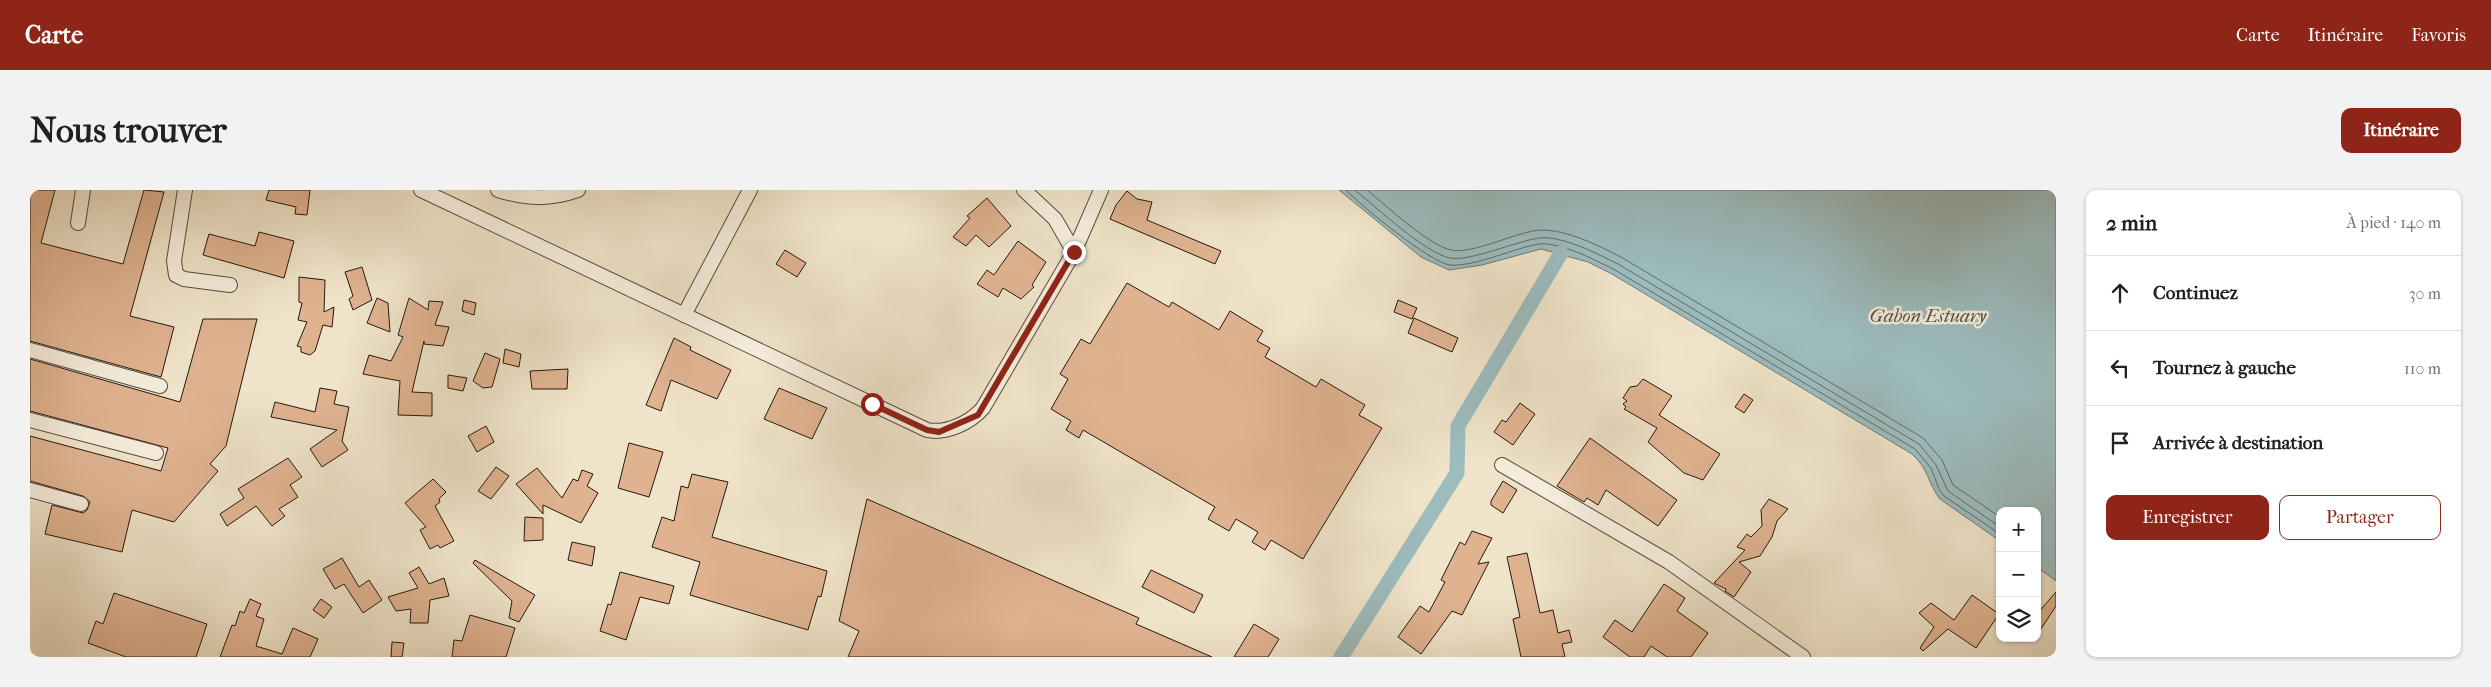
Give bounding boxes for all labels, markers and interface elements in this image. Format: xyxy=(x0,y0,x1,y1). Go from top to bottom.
text: Carte xyxy=(25,21,83,49)
text: Carte xyxy=(2236,25,2280,46)
text: Itinéraire xyxy=(2308,25,2383,46)
text: Favoris xyxy=(2411,25,2466,46)
button: Itinéraire xyxy=(2341,108,2461,153)
text: Nous trouver xyxy=(30,110,227,151)
text: 2 min xyxy=(2106,211,2157,235)
text: À pied · 140 m xyxy=(2347,213,2441,232)
route end xyxy=(1063,241,1086,264)
icon: ahead xyxy=(2106,279,2134,307)
text: Continuez xyxy=(2153,282,2238,304)
text: 30 m xyxy=(2409,284,2441,303)
water label: Gabon Estuary xyxy=(1870,305,1988,327)
icon: left xyxy=(2106,354,2134,382)
text: Tournez à gauche xyxy=(2153,357,2296,379)
text: 110 m xyxy=(2404,359,2441,378)
route start xyxy=(861,393,884,416)
icon: arrive xyxy=(2106,429,2134,457)
text: Arrivée à destination xyxy=(2153,432,2323,454)
button: Enregistrer xyxy=(2106,495,2269,540)
button: Partager xyxy=(2279,495,2441,540)
map controls xyxy=(1996,507,2041,642)
button: + xyxy=(1996,507,2041,552)
button: − xyxy=(1996,552,2041,597)
button: layers xyxy=(1996,597,2041,642)

